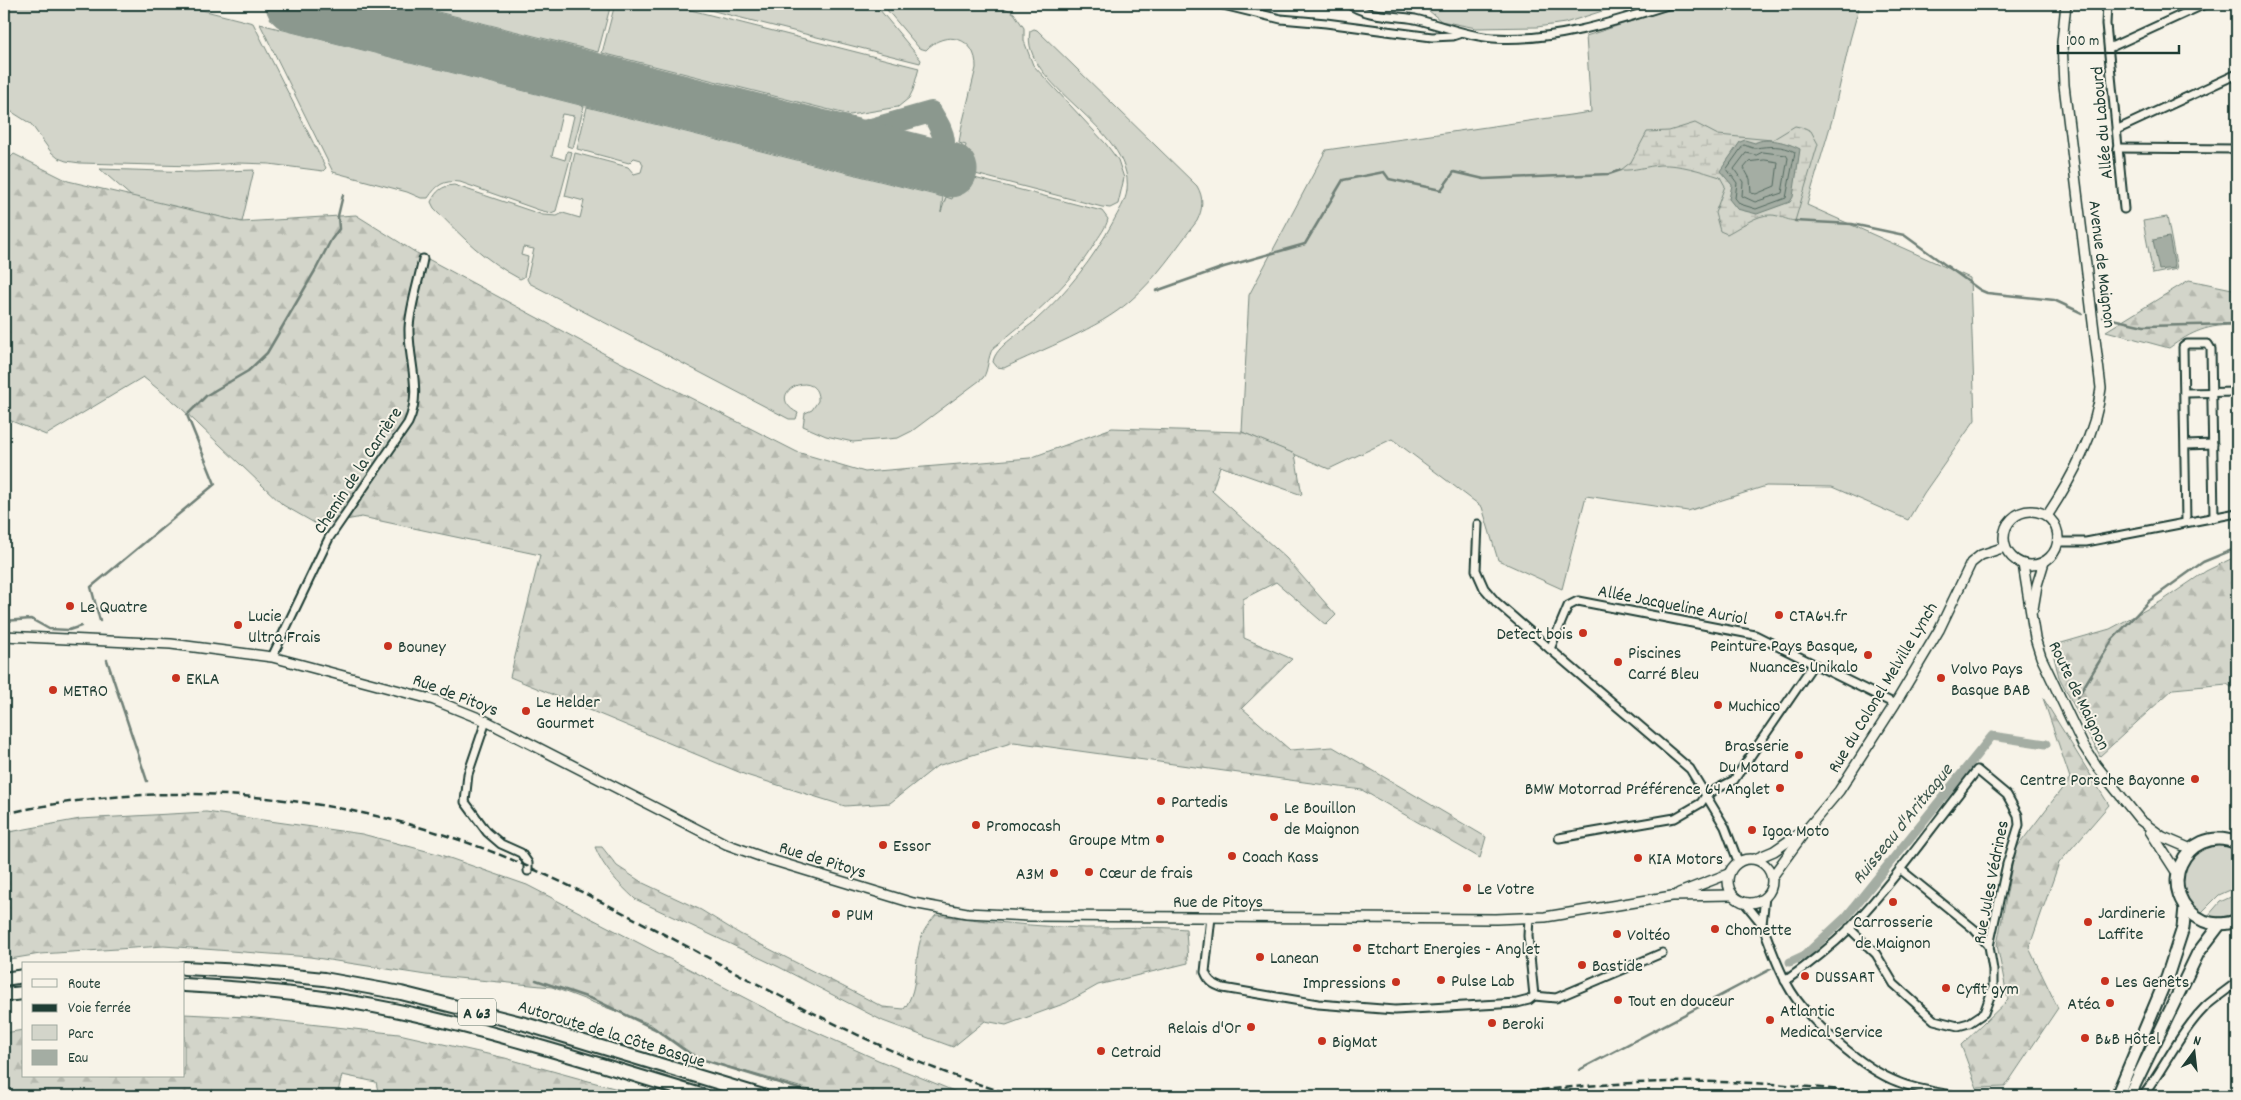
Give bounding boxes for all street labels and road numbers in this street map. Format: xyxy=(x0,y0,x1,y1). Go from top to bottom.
street label: Allée du Labourd xyxy=(2086,65,2121,180)
street label: Avenue de Maignon xyxy=(2080,199,2121,330)
street label: Chemin de la Carrière xyxy=(309,403,410,540)
street label: Allée Jacqueline Auriol xyxy=(1596,580,1750,633)
street label: Rue du Colonel Melville Lynch xyxy=(1823,598,1945,778)
street label: Route de Maignon xyxy=(2041,637,2115,755)
street label: Rue de Pitoys xyxy=(409,669,502,724)
street label: Rue Jules Védrines xyxy=(1968,819,2017,946)
street label: Rue de Pitoys xyxy=(776,836,869,887)
street label: Rue de Pitoys xyxy=(1173,891,1263,916)
street label: Autoroute de la Côte Basque xyxy=(515,995,708,1076)
road number: A 63 xyxy=(458,999,496,1026)

